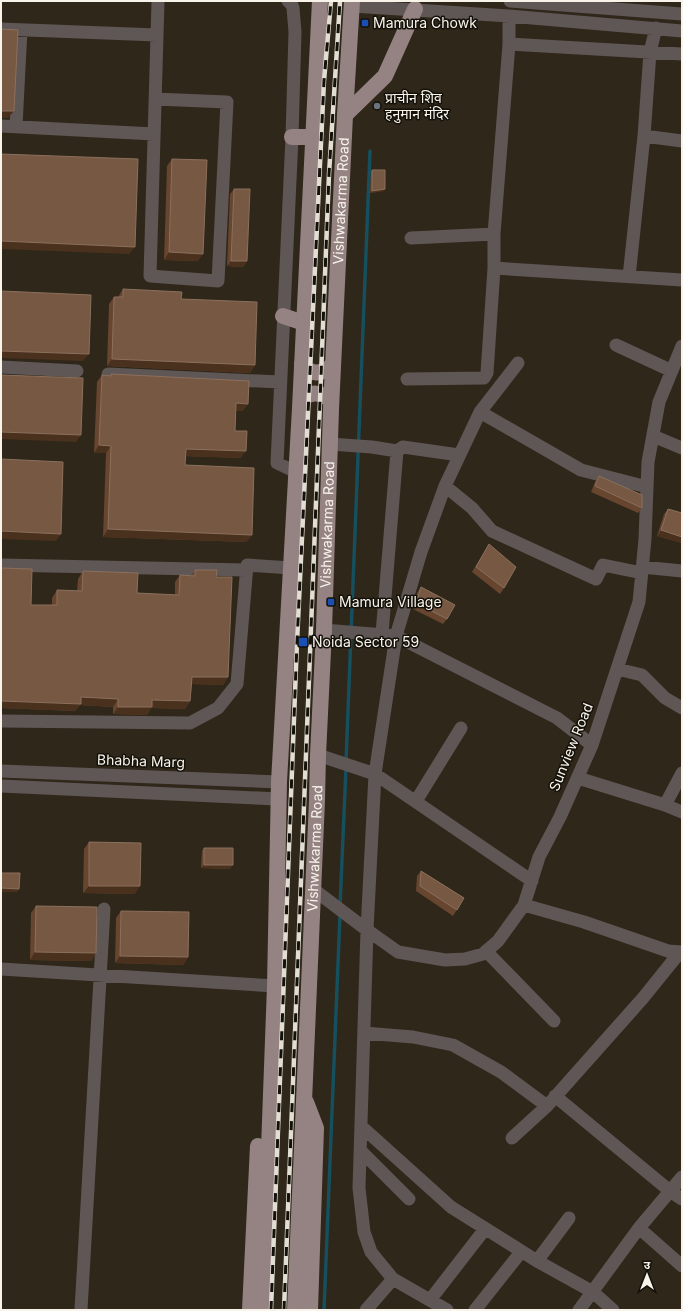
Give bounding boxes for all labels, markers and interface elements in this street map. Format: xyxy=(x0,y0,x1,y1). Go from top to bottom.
place label: Mamura Chowk xyxy=(373,14,477,31)
marker: Mamura Chowk xyxy=(360,18,370,28)
place label: प्राचीन शिव हनुमान मंदिर xyxy=(385,89,449,124)
marker: प्राचीन शिव हनुमान मंदिर xyxy=(372,101,382,111)
street label: Vishwakarma Road xyxy=(329,137,352,265)
street label: Vishwakarma Road xyxy=(316,461,337,588)
place label: Mamura Village xyxy=(339,593,442,610)
marker: Mamura Village xyxy=(326,597,336,607)
place label: Noida Sector 59 xyxy=(312,633,419,650)
marker: Noida Sector 59 xyxy=(297,636,309,648)
street label: Sunview Road xyxy=(545,700,596,793)
street label: Bhabha Marg xyxy=(97,750,185,771)
street label: Vishwakarma Road xyxy=(303,785,325,912)
north arrow xyxy=(627,1255,667,1295)
text: उ xyxy=(644,1258,651,1272)

